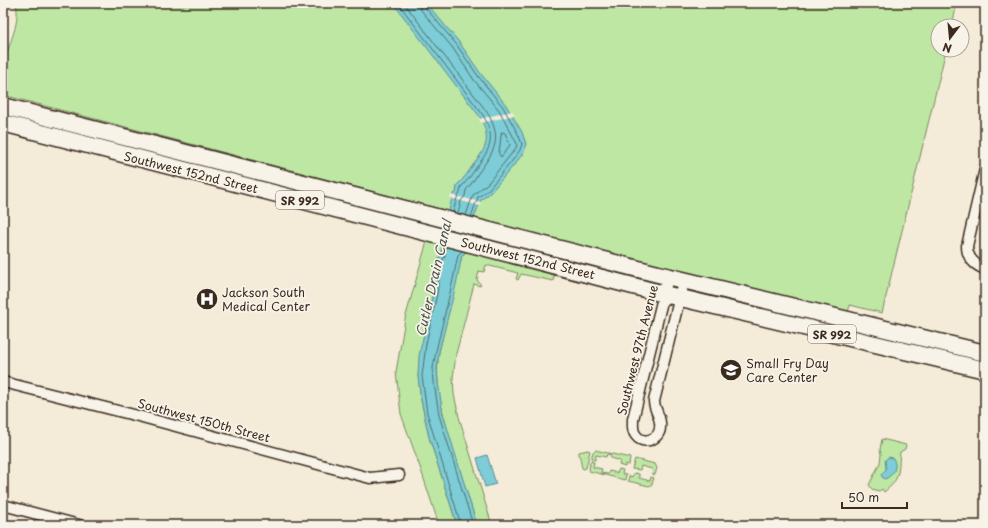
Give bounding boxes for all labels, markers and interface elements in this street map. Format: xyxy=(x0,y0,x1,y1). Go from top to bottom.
north arrow xyxy=(930,18,970,58)
text: N xyxy=(940,39,954,57)
street label: Southwest 152nd Street xyxy=(122,147,260,197)
road number: SR 992 xyxy=(276,191,324,209)
water label: Cutler Drain Canal xyxy=(410,215,456,338)
street label: Southwest 152nd Street xyxy=(459,233,597,283)
place label: Jackson South Medical Center xyxy=(222,283,311,315)
street label: Southwest 97th Avenue xyxy=(612,283,662,417)
hospital icon: Jackson South Medical Center xyxy=(194,286,220,312)
road number: SR 992 xyxy=(808,325,856,343)
place label: Small Fry Day Care Center xyxy=(746,354,829,386)
school or university icon: Small Fry Day Care Center xyxy=(718,357,744,383)
street label: Southwest 150th Street xyxy=(136,394,272,446)
scale bar xyxy=(842,484,907,510)
text: 50 m xyxy=(848,488,879,506)

